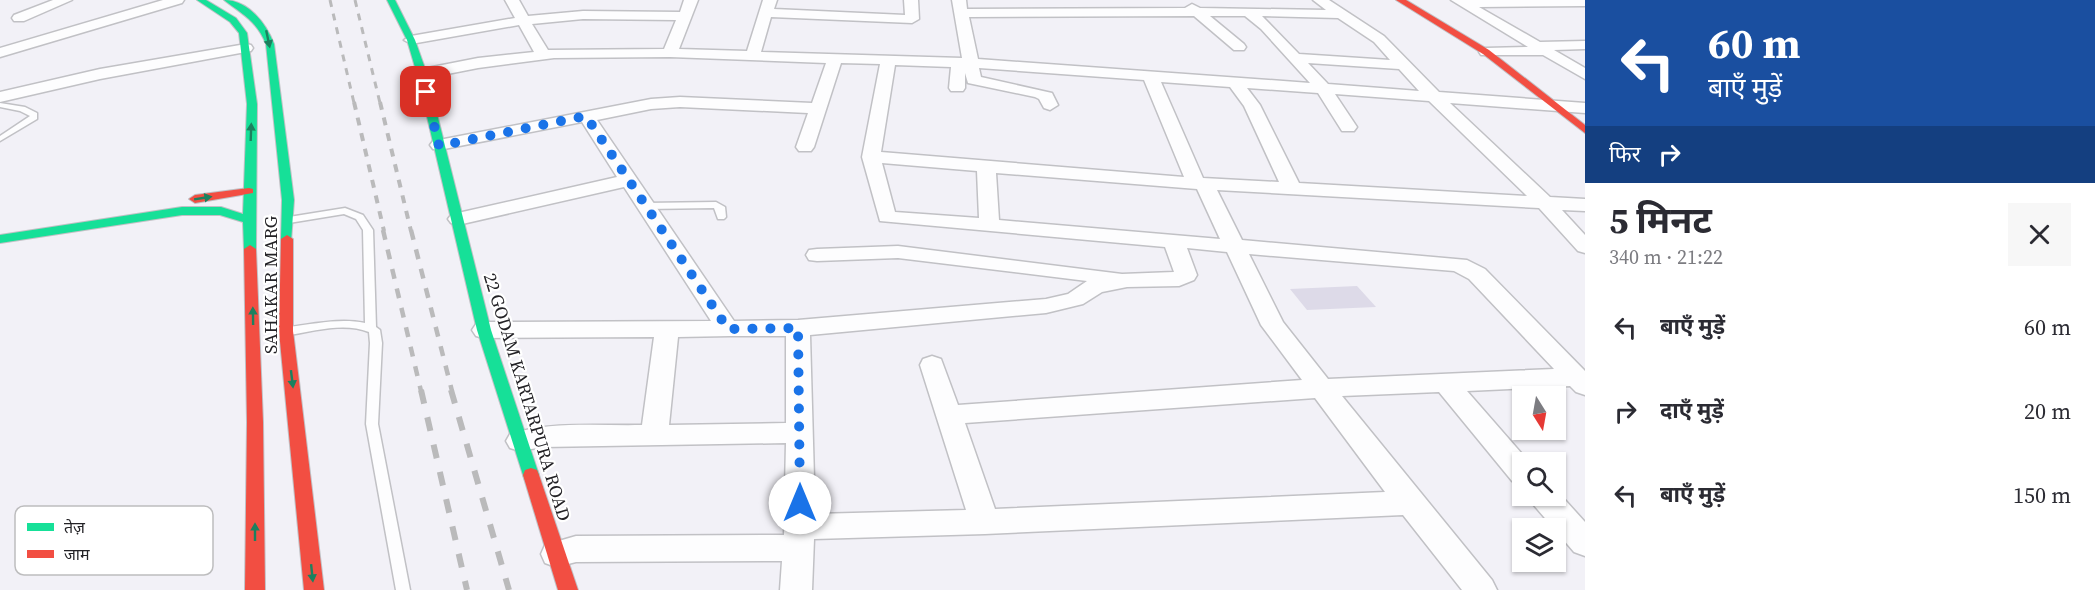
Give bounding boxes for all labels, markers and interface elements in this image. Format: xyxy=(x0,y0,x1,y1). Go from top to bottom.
text: 60 m xyxy=(1708,14,1801,72)
icon: left xyxy=(1609,24,1687,102)
one-way arrow xyxy=(264,29,274,48)
pin xyxy=(400,66,451,117)
text: बाएँ मुड़ें xyxy=(1708,69,1782,106)
icon: arrive xyxy=(409,75,442,108)
one-way arrow xyxy=(246,123,256,142)
icon: right xyxy=(1653,138,1686,171)
text: फिर xyxy=(1609,139,1641,169)
one-way arrow xyxy=(194,193,213,202)
text: 5 मिनट xyxy=(1609,196,1712,245)
button: close xyxy=(2008,203,2071,266)
street label: SAHAKAR MARG xyxy=(258,216,283,354)
text: 340 m · 21:22 xyxy=(1609,243,1723,271)
street label: 22 GODAM KARTARPURA ROAD xyxy=(478,270,577,524)
one-way arrow xyxy=(248,306,258,325)
icon: left xyxy=(1609,311,1642,344)
text: बाएँ मुड़ें xyxy=(1660,311,1725,341)
text: 60 m xyxy=(2024,312,2071,342)
one-way arrow xyxy=(287,369,296,388)
north arrow xyxy=(1512,386,1566,440)
map controls xyxy=(1512,386,1566,572)
icon: right xyxy=(1609,395,1642,428)
text: दाएँ मुड़ें xyxy=(1660,395,1724,425)
text: 20 m xyxy=(2024,396,2071,426)
button: search xyxy=(1512,452,1566,506)
position arrow xyxy=(768,471,832,535)
icon: left xyxy=(1609,479,1642,512)
text: बाएँ मुड़ें xyxy=(1660,479,1725,509)
text: 150 m xyxy=(2013,480,2071,510)
legend xyxy=(15,506,213,575)
text: तेज़ xyxy=(64,516,86,538)
button: layers xyxy=(1512,518,1566,572)
one-way arrow xyxy=(250,522,260,541)
text: जाम xyxy=(64,543,90,565)
one-way arrow xyxy=(307,563,317,582)

